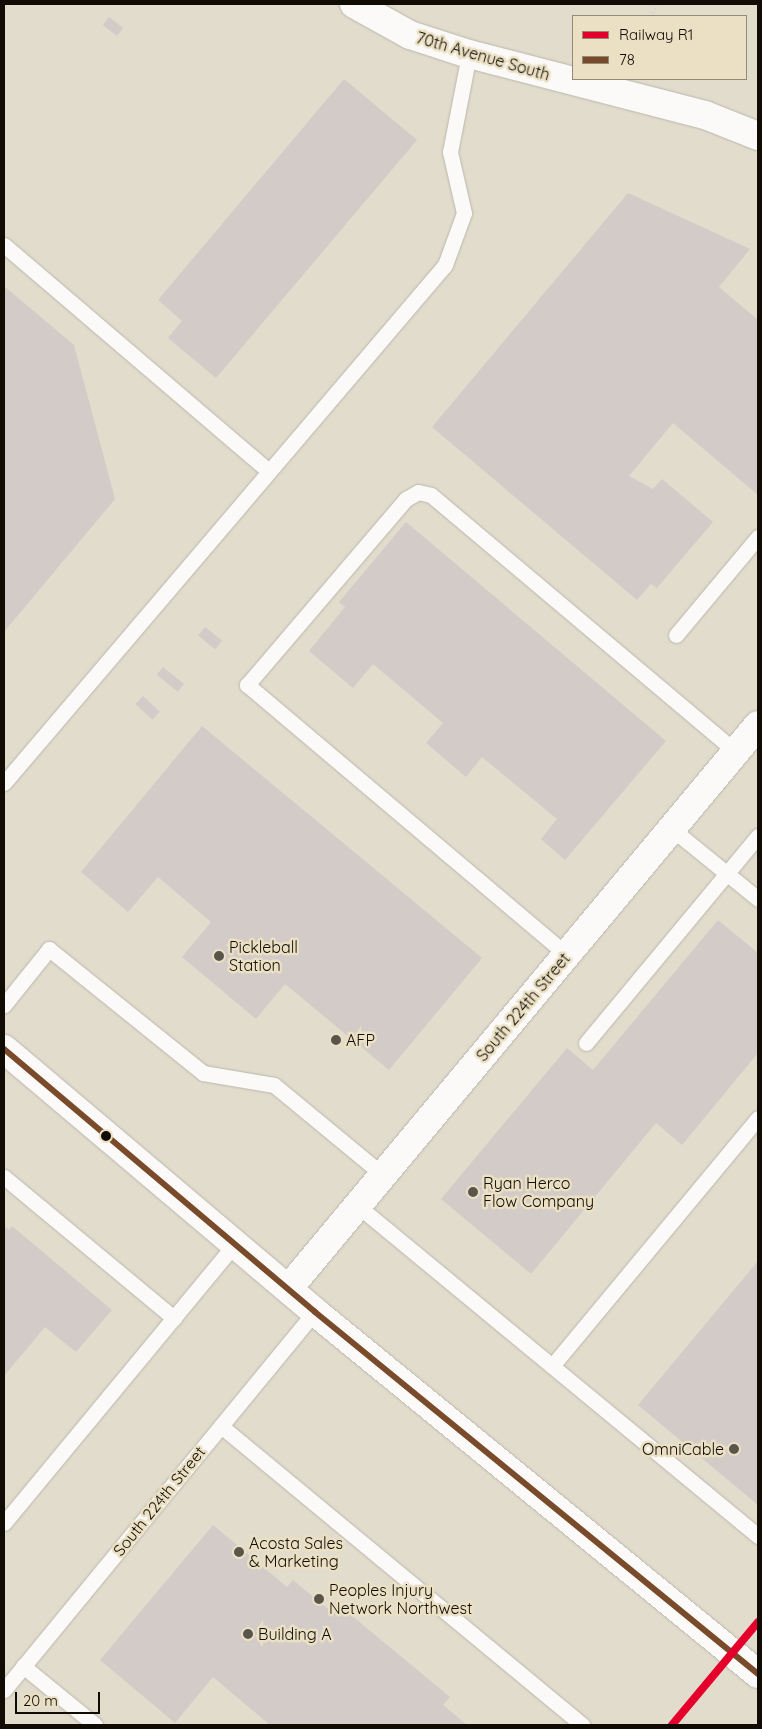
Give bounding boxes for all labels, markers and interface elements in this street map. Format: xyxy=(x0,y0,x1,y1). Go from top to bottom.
legend xyxy=(572,15,747,80)
text: Railway R1 xyxy=(619,25,693,44)
street label: 70th Avenue South xyxy=(414,28,552,84)
text: 78 xyxy=(619,50,635,69)
place label: Pickleball Station xyxy=(229,937,298,975)
street label: South 224th Street xyxy=(472,949,574,1065)
marker: Pickleball Station xyxy=(213,950,225,962)
place label: AFP xyxy=(346,1030,375,1050)
marker: AFP xyxy=(330,1034,342,1046)
unlabelled marker xyxy=(101,1131,111,1141)
place label: Ryan Herco Flow Company xyxy=(483,1173,594,1211)
marker: Ryan Herco Flow Company xyxy=(467,1186,479,1198)
place label: OmniCable xyxy=(642,1439,724,1459)
street label: South 224th Street xyxy=(109,1442,209,1560)
marker: OmniCable xyxy=(728,1443,740,1455)
place label: Acosta Sales & Marketing xyxy=(249,1533,343,1571)
marker: Acosta Sales & Marketing xyxy=(233,1546,245,1558)
place label: Peoples Injury Network Northwest xyxy=(329,1580,473,1618)
marker: Peoples Injury Network Northwest xyxy=(313,1593,325,1605)
place label: Building A xyxy=(258,1624,332,1644)
marker: Building A xyxy=(242,1628,254,1640)
scale bar xyxy=(18,1682,102,1714)
text: 20 m xyxy=(23,1691,58,1710)

